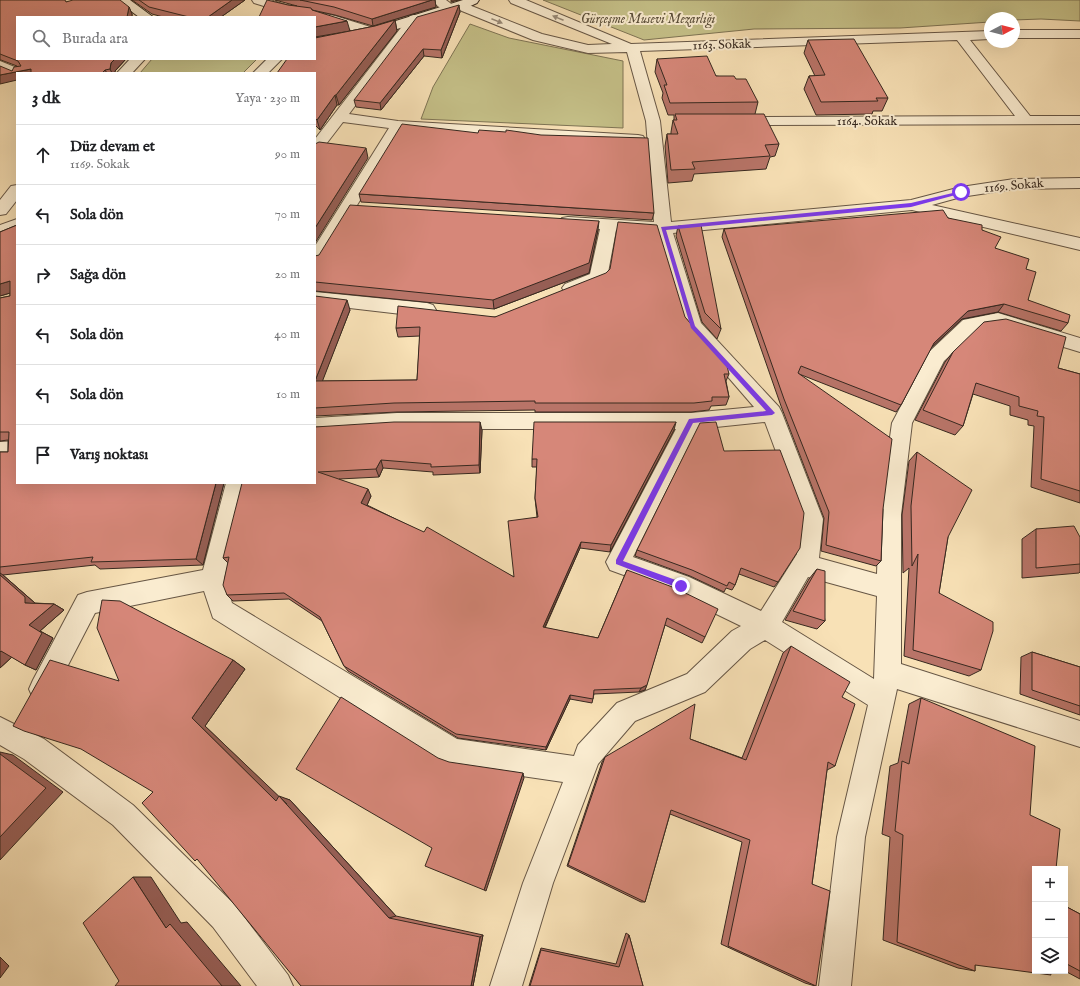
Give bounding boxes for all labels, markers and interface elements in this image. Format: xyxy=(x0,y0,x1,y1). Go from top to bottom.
park label: Gürçeşme Musevi Mezarlığı xyxy=(581,11,716,29)
north arrow xyxy=(984,12,1020,48)
one-way arrow xyxy=(552,14,564,20)
search box xyxy=(16,16,316,60)
one-way arrow xyxy=(491,18,503,24)
icon: search xyxy=(30,27,52,49)
text: Burada ara xyxy=(62,29,128,48)
street label: 1163. Sokak xyxy=(692,35,753,55)
text: 3 dk xyxy=(32,88,60,109)
text: Yaya · 230 m xyxy=(235,90,300,107)
street label: 1164. Sokak xyxy=(837,113,898,130)
text: Düz devam et xyxy=(70,137,155,156)
icon: ahead xyxy=(32,144,54,166)
text: 90 m xyxy=(275,146,300,163)
text: 1169. Sokak xyxy=(70,156,130,173)
street label: 1169. Sokak xyxy=(984,175,1045,197)
route start xyxy=(952,183,970,201)
icon: left xyxy=(32,204,54,226)
text: Sola dön xyxy=(70,205,124,224)
text: 70 m xyxy=(275,206,300,223)
icon: right xyxy=(32,264,54,286)
text: Sağa dön xyxy=(70,265,126,284)
text: 20 m xyxy=(275,266,300,283)
icon: left xyxy=(32,324,54,346)
text: Sola dön xyxy=(70,325,124,344)
text: 40 m xyxy=(274,326,300,343)
icon: left xyxy=(32,384,54,406)
text: Sola dön xyxy=(70,385,124,404)
text: 10 m xyxy=(276,386,300,403)
icon: arrive xyxy=(32,444,54,466)
text: Varış noktası xyxy=(70,445,148,464)
route end xyxy=(672,577,690,595)
map controls xyxy=(1032,866,1068,974)
button: + xyxy=(1032,866,1068,902)
button: − xyxy=(1032,902,1068,938)
button: layers xyxy=(1032,938,1068,974)

